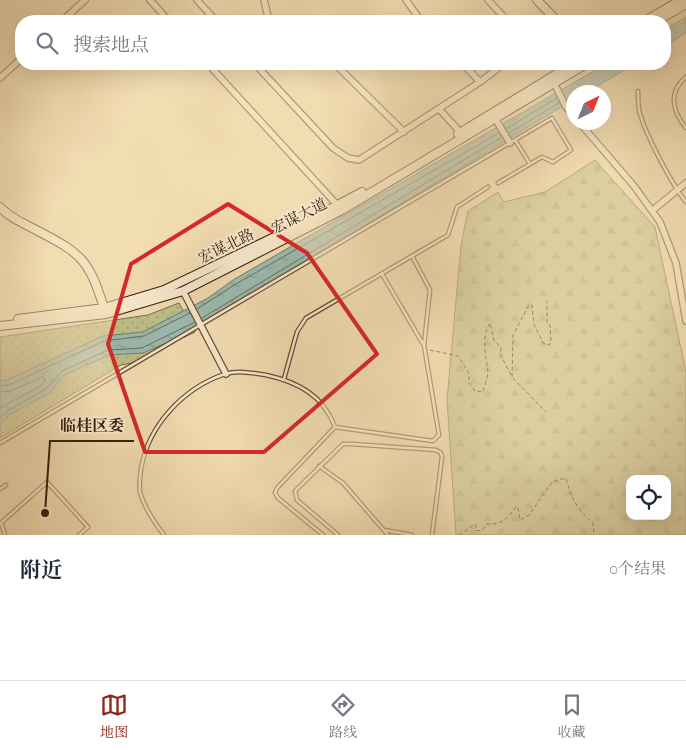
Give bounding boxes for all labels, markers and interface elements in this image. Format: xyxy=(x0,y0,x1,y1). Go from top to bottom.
search box xyxy=(15,15,671,70)
icon: search xyxy=(33,29,61,57)
text: 搜索地点 xyxy=(73,34,149,56)
north arrow xyxy=(566,85,611,130)
street label: 宏谋大道 xyxy=(268,194,330,238)
street label: 宏谋北路 xyxy=(195,225,257,267)
callout: 临桂区委 xyxy=(50,410,134,441)
text: 临桂区委 xyxy=(60,416,124,435)
map controls xyxy=(626,475,671,520)
button: locate xyxy=(626,475,671,520)
text: 附近 xyxy=(20,558,62,582)
text: 0个结果 xyxy=(609,559,666,578)
tab: 地图 xyxy=(100,691,128,741)
tab: 路线 xyxy=(329,691,357,741)
tab: 收藏 xyxy=(558,691,586,741)

